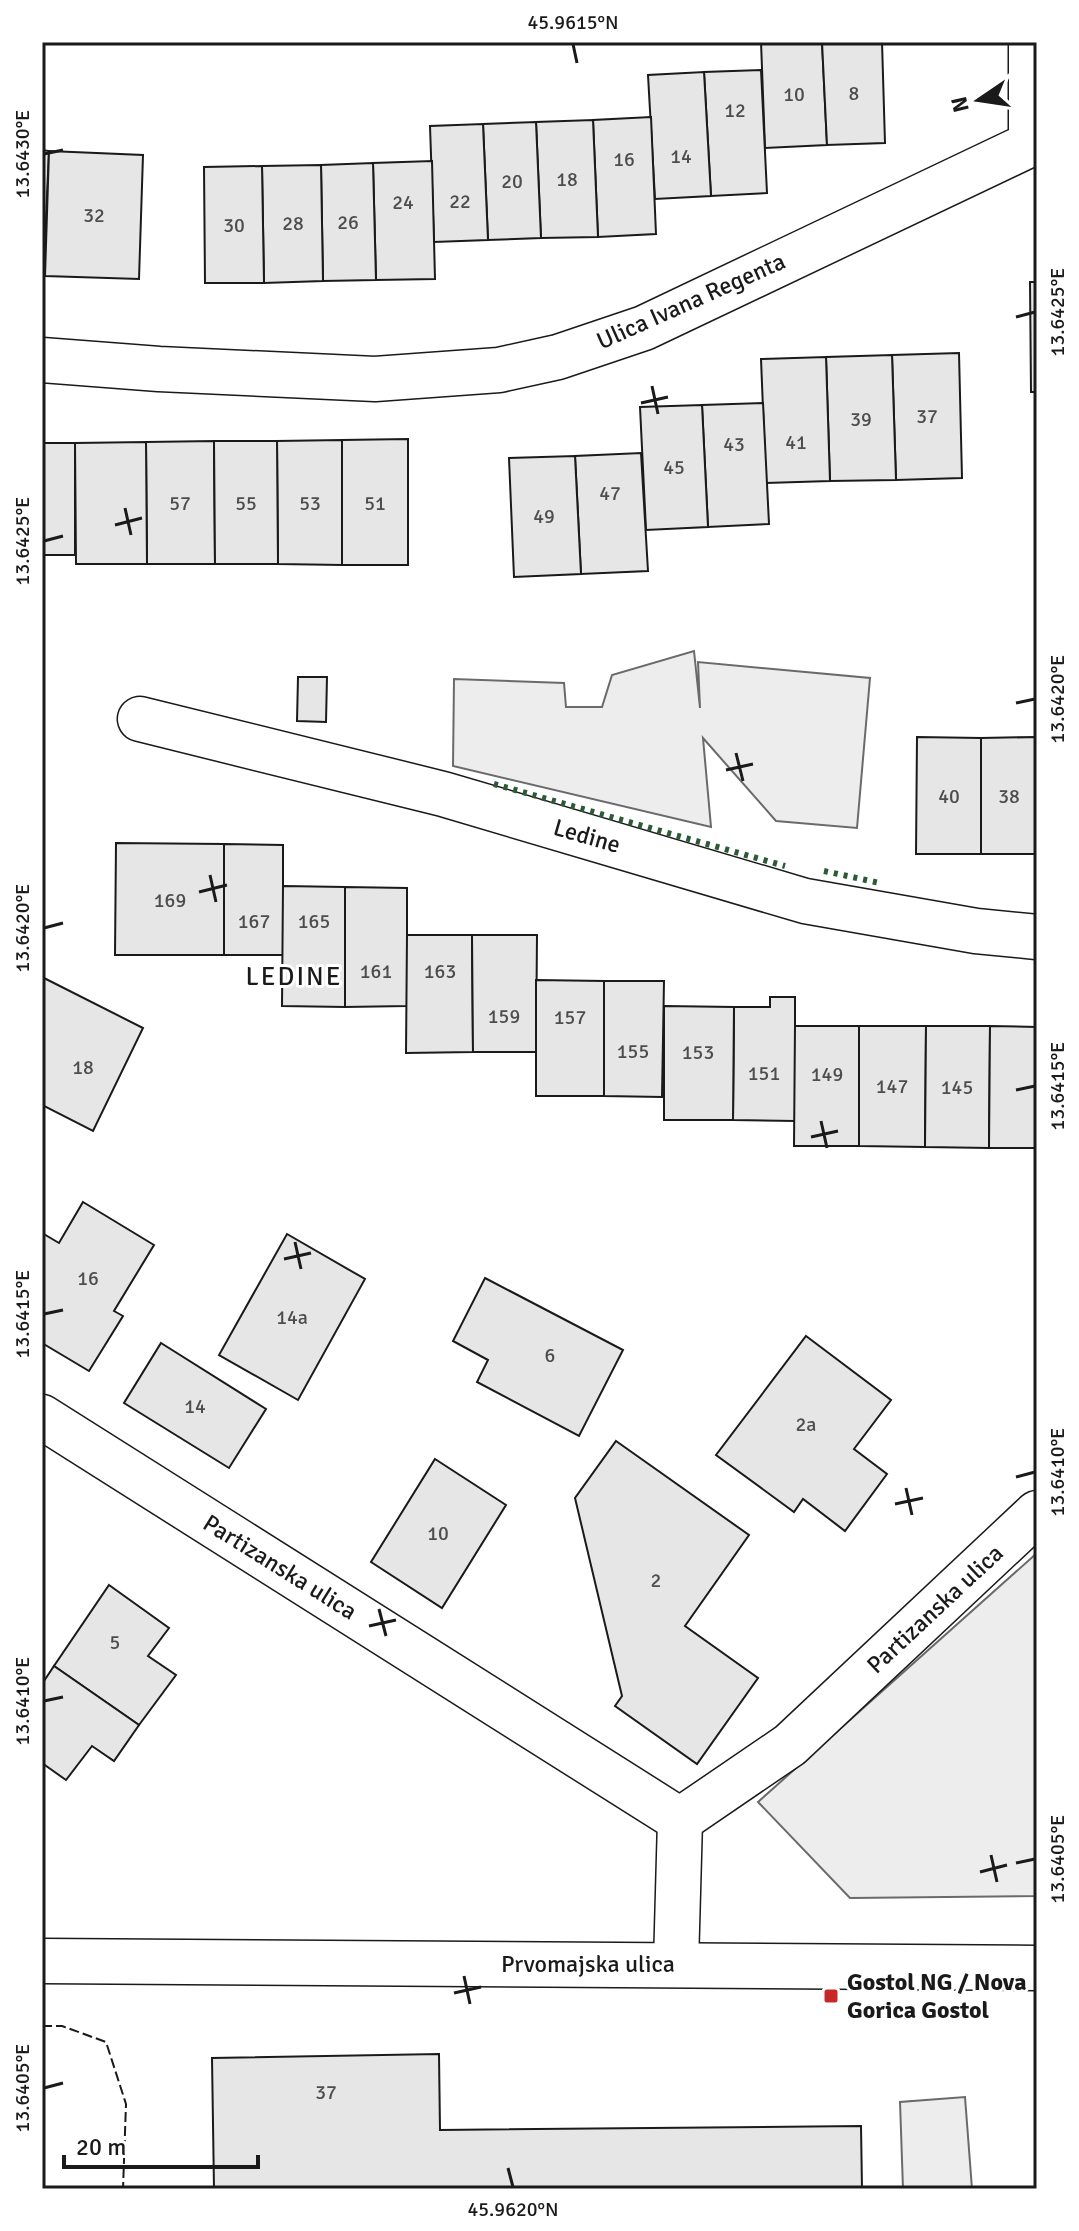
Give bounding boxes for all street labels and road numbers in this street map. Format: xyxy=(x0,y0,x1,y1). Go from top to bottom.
street label: Ulica Ivana Regenta xyxy=(592,246,790,356)
street label: Ledine xyxy=(550,812,624,860)
street label: Partizanska ulica xyxy=(198,1508,362,1626)
street label: Partizanska ulica xyxy=(861,1538,1009,1680)
street label: Prvomajska ulica xyxy=(501,1949,675,1979)

